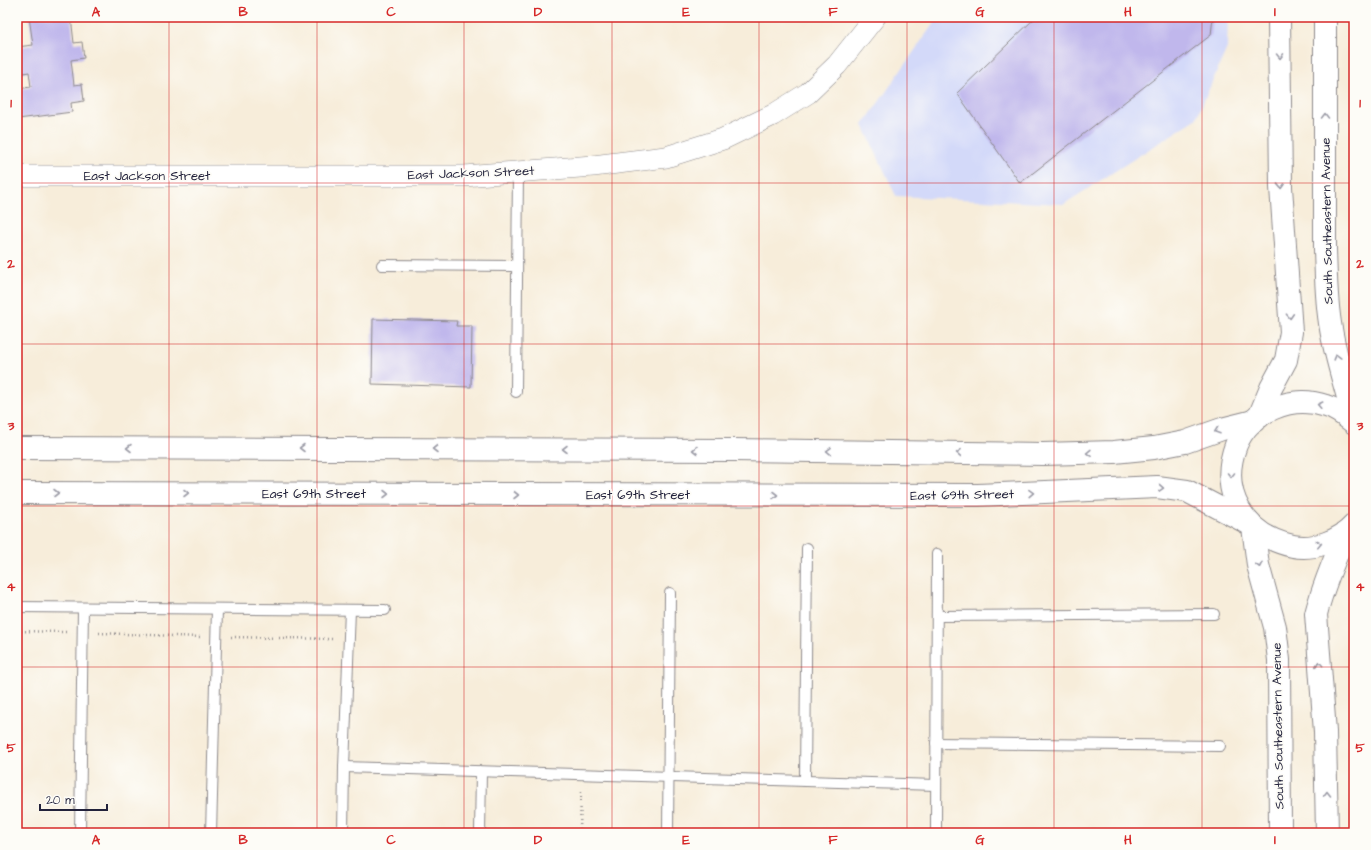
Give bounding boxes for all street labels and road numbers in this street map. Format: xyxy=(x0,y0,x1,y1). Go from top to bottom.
street label: South Southeastern Avenue xyxy=(1317,138,1337,304)
street label: East Jackson Street xyxy=(407,162,535,184)
street label: East Jackson Street xyxy=(84,167,211,185)
street label: East 69th Street xyxy=(262,485,367,503)
street label: East 69th Street xyxy=(910,485,1015,505)
street label: East 69th Street xyxy=(586,486,691,504)
street label: South Southeastern Avenue xyxy=(1268,643,1288,809)

